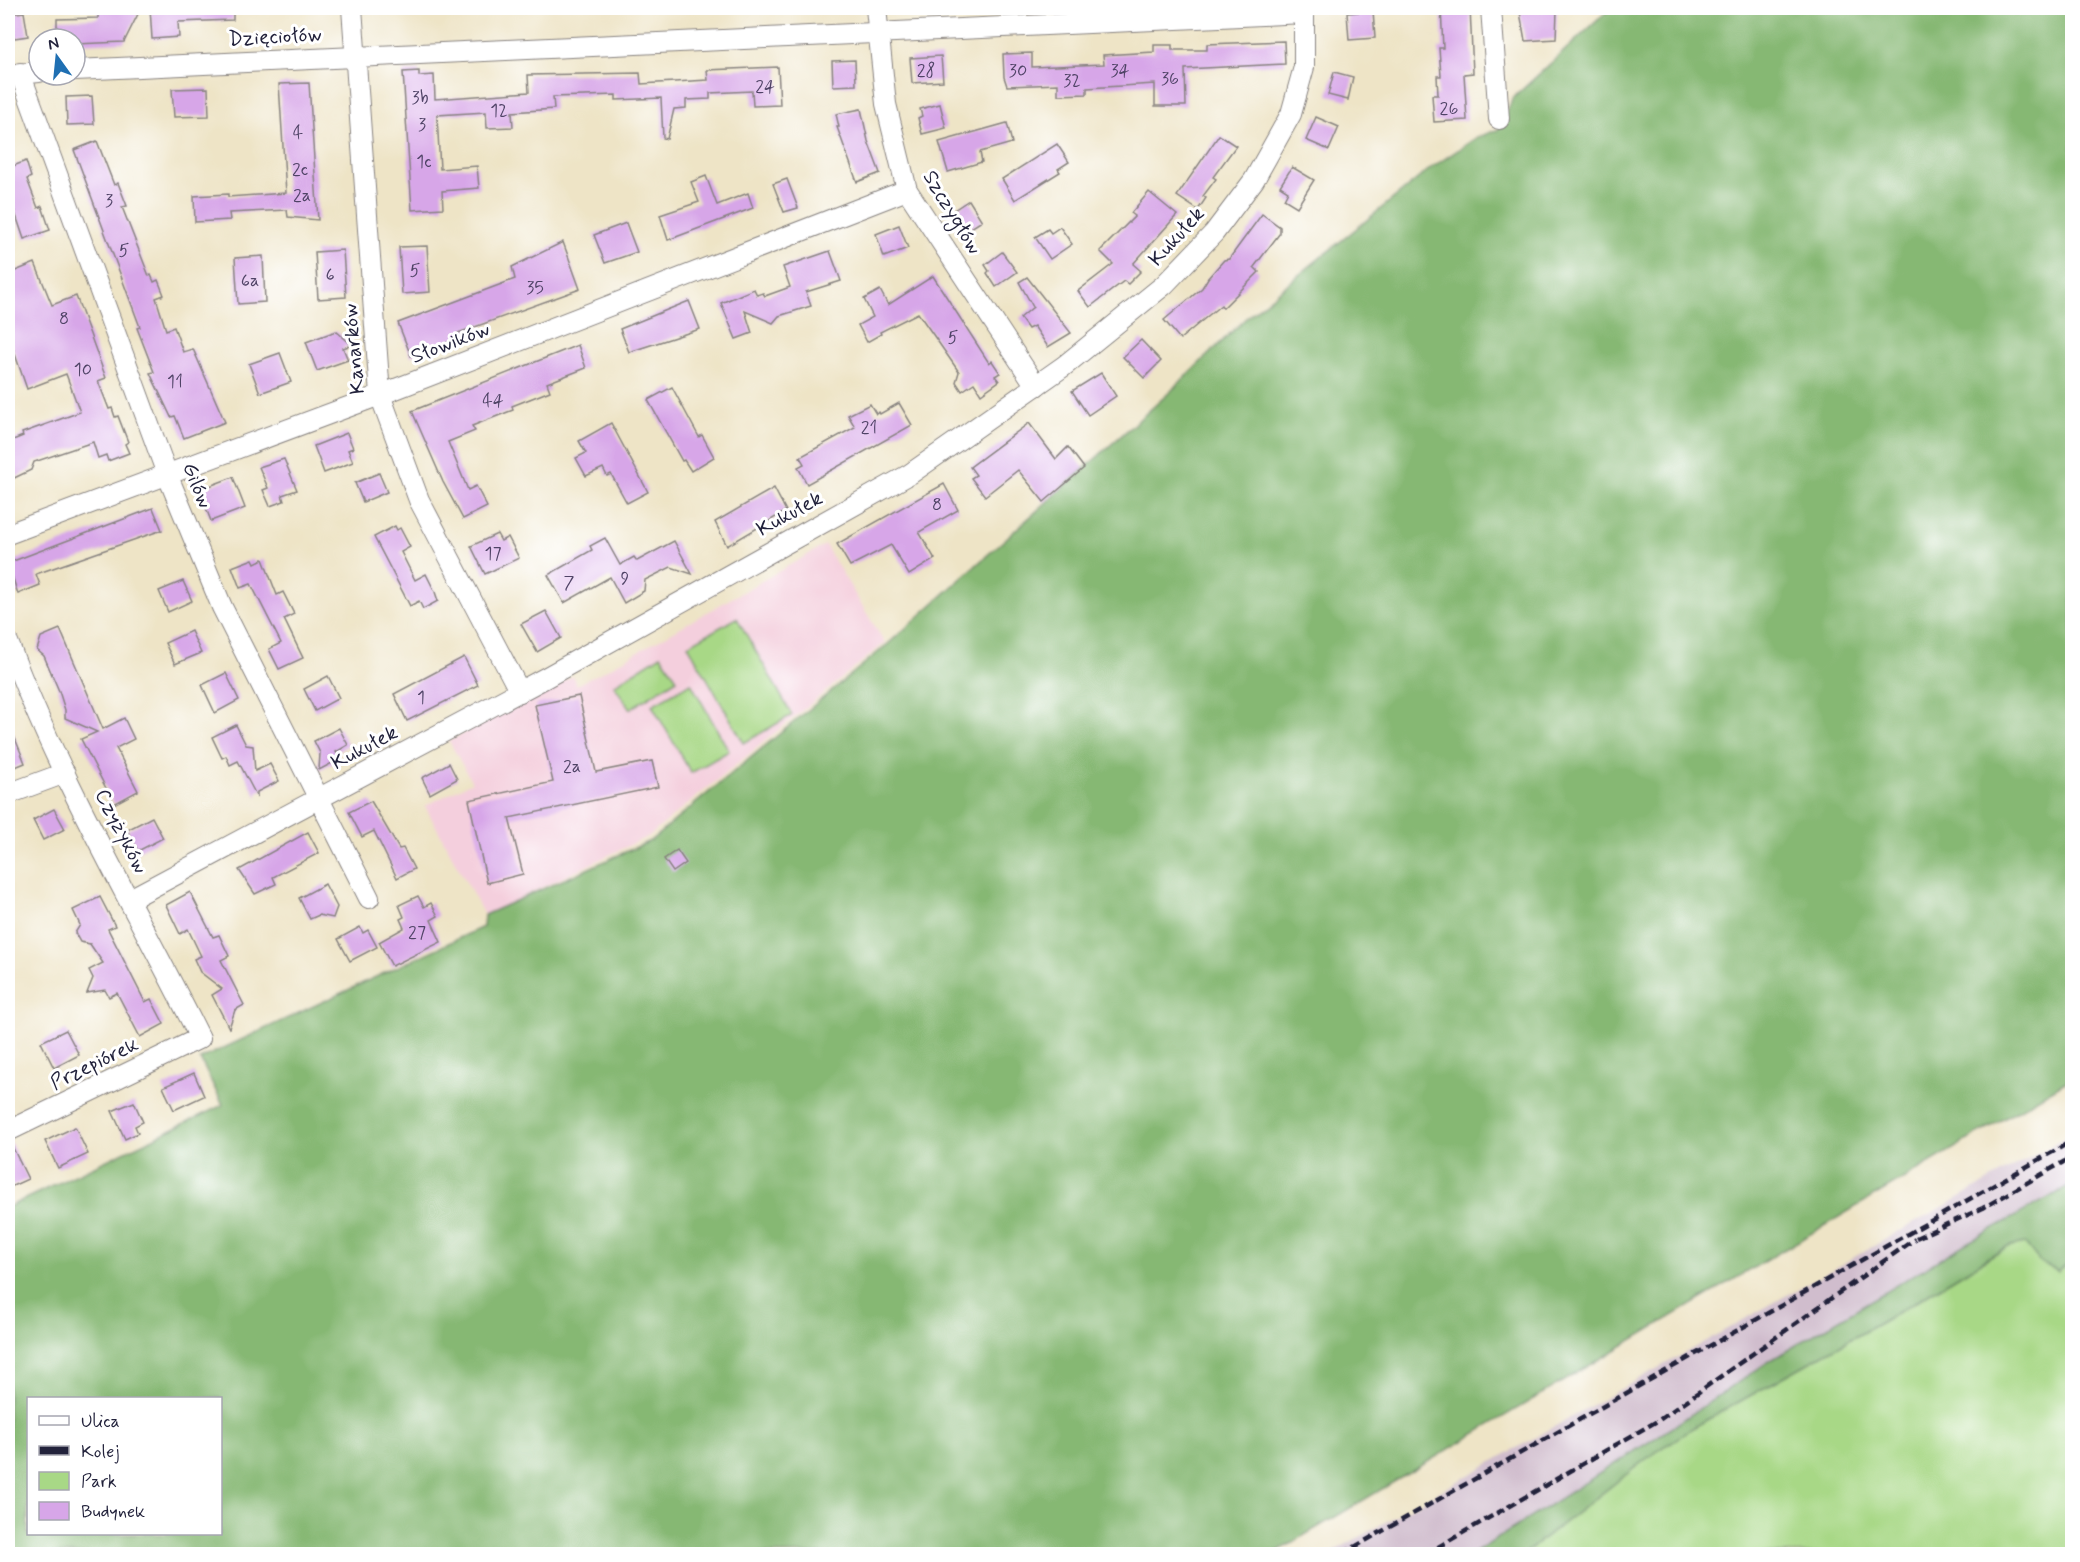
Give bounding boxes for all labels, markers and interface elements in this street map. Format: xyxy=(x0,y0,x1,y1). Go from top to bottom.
street label: Dzięciołów xyxy=(228,21,323,53)
north arrow xyxy=(27,27,87,87)
text: N xyxy=(46,32,61,55)
house number: 28 xyxy=(917,59,935,83)
house number: 30 xyxy=(1009,59,1027,83)
house number: 34 xyxy=(1110,59,1130,83)
house number: 36 xyxy=(1161,67,1179,91)
house number: 32 xyxy=(1063,69,1081,93)
house number: 24 xyxy=(755,75,775,99)
house number: 3b xyxy=(412,86,429,110)
house number: 26 xyxy=(1440,97,1458,121)
house number: 12 xyxy=(490,99,508,123)
house number: 3 xyxy=(418,113,426,137)
house number: 4 xyxy=(293,121,303,145)
house number: 1c xyxy=(416,150,432,174)
house number: 2c xyxy=(292,158,308,182)
street label: Szczygłów xyxy=(915,165,988,260)
house number: 2a xyxy=(293,184,311,208)
house number: 3 xyxy=(105,189,113,213)
street label: Kukułek xyxy=(1142,200,1211,273)
house number: 5 xyxy=(119,239,130,263)
house number: 5 xyxy=(410,259,421,283)
house number: 6 xyxy=(325,263,335,287)
house number: 6a xyxy=(241,269,259,293)
house number: 35 xyxy=(526,276,544,300)
street label: Kanarków xyxy=(336,302,372,395)
house number: 8 xyxy=(59,307,69,331)
street label: Słowików xyxy=(407,315,494,371)
house number: 5 xyxy=(948,326,959,350)
house number: 10 xyxy=(74,358,92,382)
house number: 11 xyxy=(167,370,183,394)
house number: 44 xyxy=(482,389,504,413)
house number: 21 xyxy=(861,416,877,440)
street label: Gilów xyxy=(175,458,219,513)
street label: Kukułek xyxy=(751,484,828,543)
house number: 8 xyxy=(932,493,942,517)
house number: 17 xyxy=(484,542,502,566)
house number: 9 xyxy=(621,567,630,591)
house number: 7 xyxy=(564,571,575,595)
house number: 1 xyxy=(417,686,425,710)
street label: Kukułek xyxy=(326,719,403,777)
house number: 2a xyxy=(563,755,581,779)
street label: Czyżyków xyxy=(88,784,154,879)
house number: 27 xyxy=(408,921,426,945)
street label: Przepiórek xyxy=(46,1030,143,1097)
legend xyxy=(27,1397,222,1535)
text: Ulica xyxy=(81,1410,120,1434)
text: Kolej xyxy=(81,1440,119,1464)
text: Park xyxy=(81,1470,117,1494)
text: Budynek xyxy=(81,1500,145,1524)

